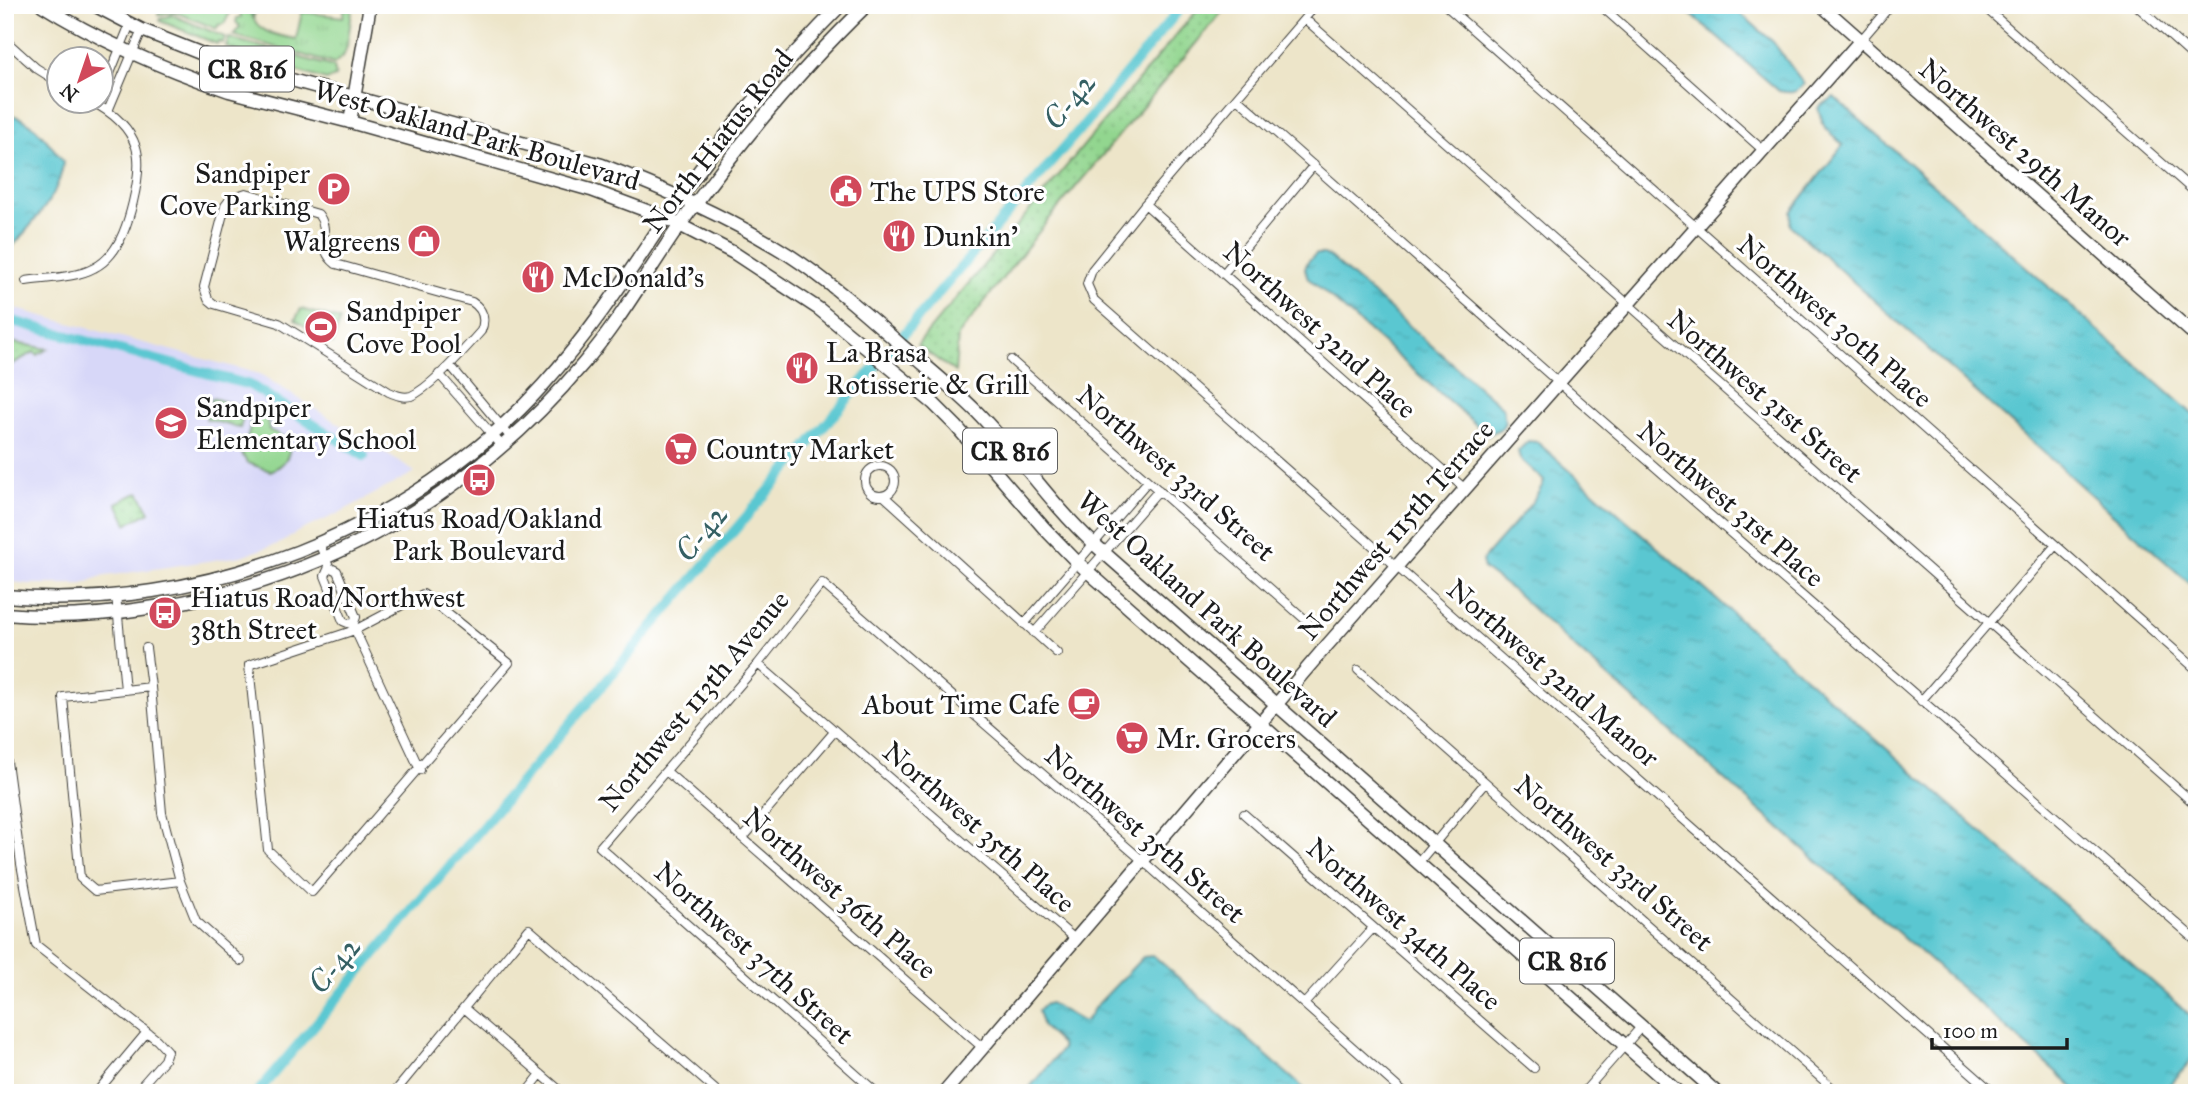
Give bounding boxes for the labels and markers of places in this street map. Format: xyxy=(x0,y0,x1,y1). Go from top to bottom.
place label: Sandpiper Cove Parking xyxy=(160,156,311,223)
parking icon: Sandpiper Cove Parking xyxy=(315,170,353,208)
public building icon: The UPS Store xyxy=(827,172,865,210)
place label: The UPS Store xyxy=(870,174,1045,209)
restaurant icon: Dunkin' xyxy=(880,217,918,255)
place label: Dunkin' xyxy=(923,219,1018,254)
shop icon: Walgreens xyxy=(405,222,443,260)
place label: Walgreens xyxy=(283,224,400,259)
restaurant icon: McDonald's xyxy=(519,258,557,296)
place label: McDonald's xyxy=(562,260,704,295)
place label: Sandpiper Cove Pool xyxy=(346,294,462,361)
sports icon: Sandpiper Cove Pool xyxy=(302,308,340,346)
place label: La Brasa Rotisserie & Grill xyxy=(826,335,1029,402)
restaurant icon: La Brasa Rotisserie & Grill xyxy=(783,349,821,387)
place label: Sandpiper Elementary School xyxy=(196,390,417,457)
school or university icon: Sandpiper Elementary School xyxy=(152,404,190,442)
supermarket icon: Country Market xyxy=(662,430,700,468)
place label: Country Market xyxy=(706,432,894,467)
bus stop icon: Hiatus Road/Oakland Park Boulevard xyxy=(460,461,498,499)
place label: Hiatus Road/Oakland Park Boulevard xyxy=(356,501,602,568)
place label: Hiatus Road/Northwest 38th Street xyxy=(190,580,465,647)
bus stop icon: Hiatus Road/Northwest 38th Street xyxy=(146,594,184,632)
cafe icon: About Time Cafe xyxy=(1065,685,1103,723)
place label: About Time Cafe xyxy=(862,687,1060,722)
supermarket icon: Mr. Grocers xyxy=(1113,719,1151,757)
place label: Mr. Grocers xyxy=(1156,721,1296,756)

